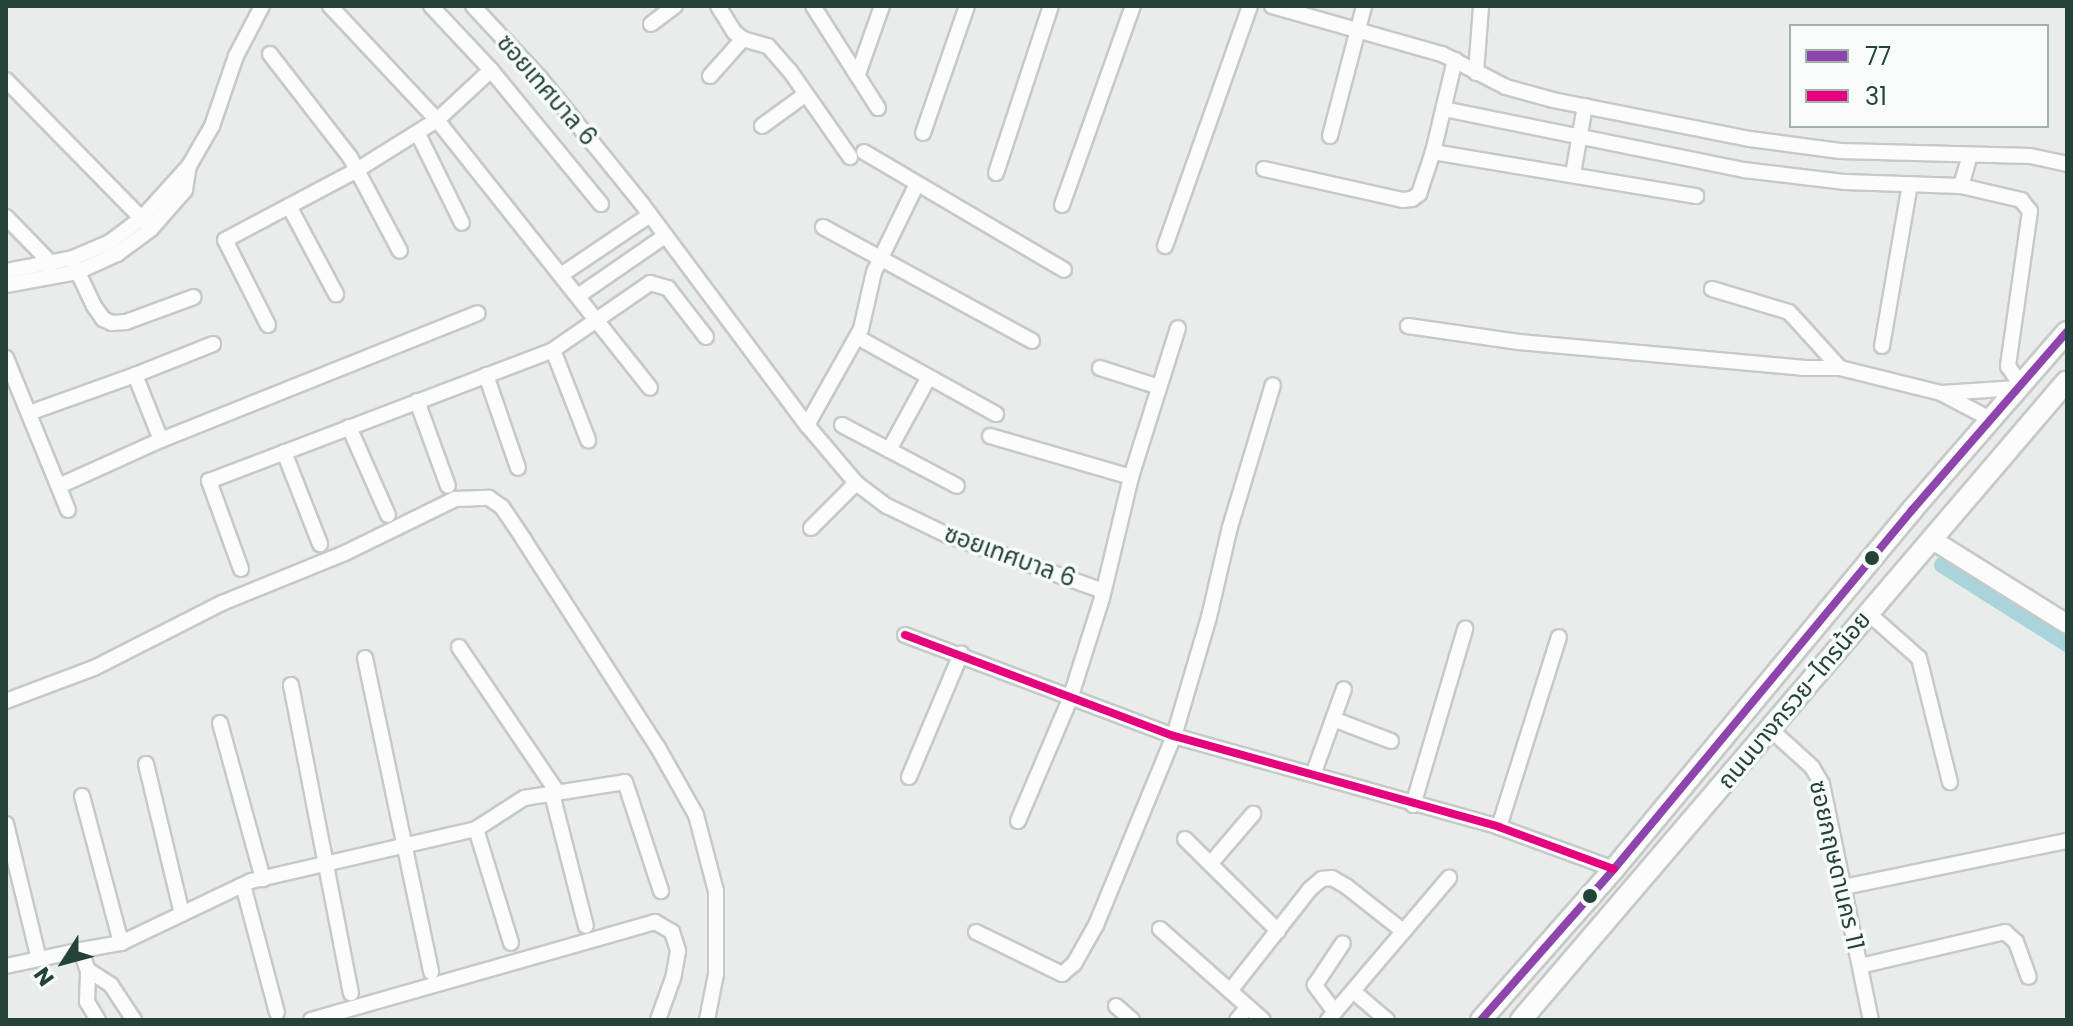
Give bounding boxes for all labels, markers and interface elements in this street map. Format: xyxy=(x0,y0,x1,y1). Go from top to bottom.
legend xyxy=(1789,24,2049,128)
street label: ซอยเทศบาล 6 xyxy=(491,29,603,151)
text: 77 xyxy=(1865,40,1891,73)
text: 31 xyxy=(1865,80,1887,113)
street label: ซอยเทศบาล 6 xyxy=(940,519,1080,593)
unlabelled marker xyxy=(1864,550,1880,566)
street label: ถนนบางกรวย-ไทรน้อย xyxy=(1711,605,1877,795)
street label: ซอยกฤษดานคร 11 xyxy=(1804,777,1870,953)
unlabelled marker xyxy=(1582,888,1598,904)
north arrow xyxy=(24,922,104,1002)
text: N xyxy=(27,961,62,992)

